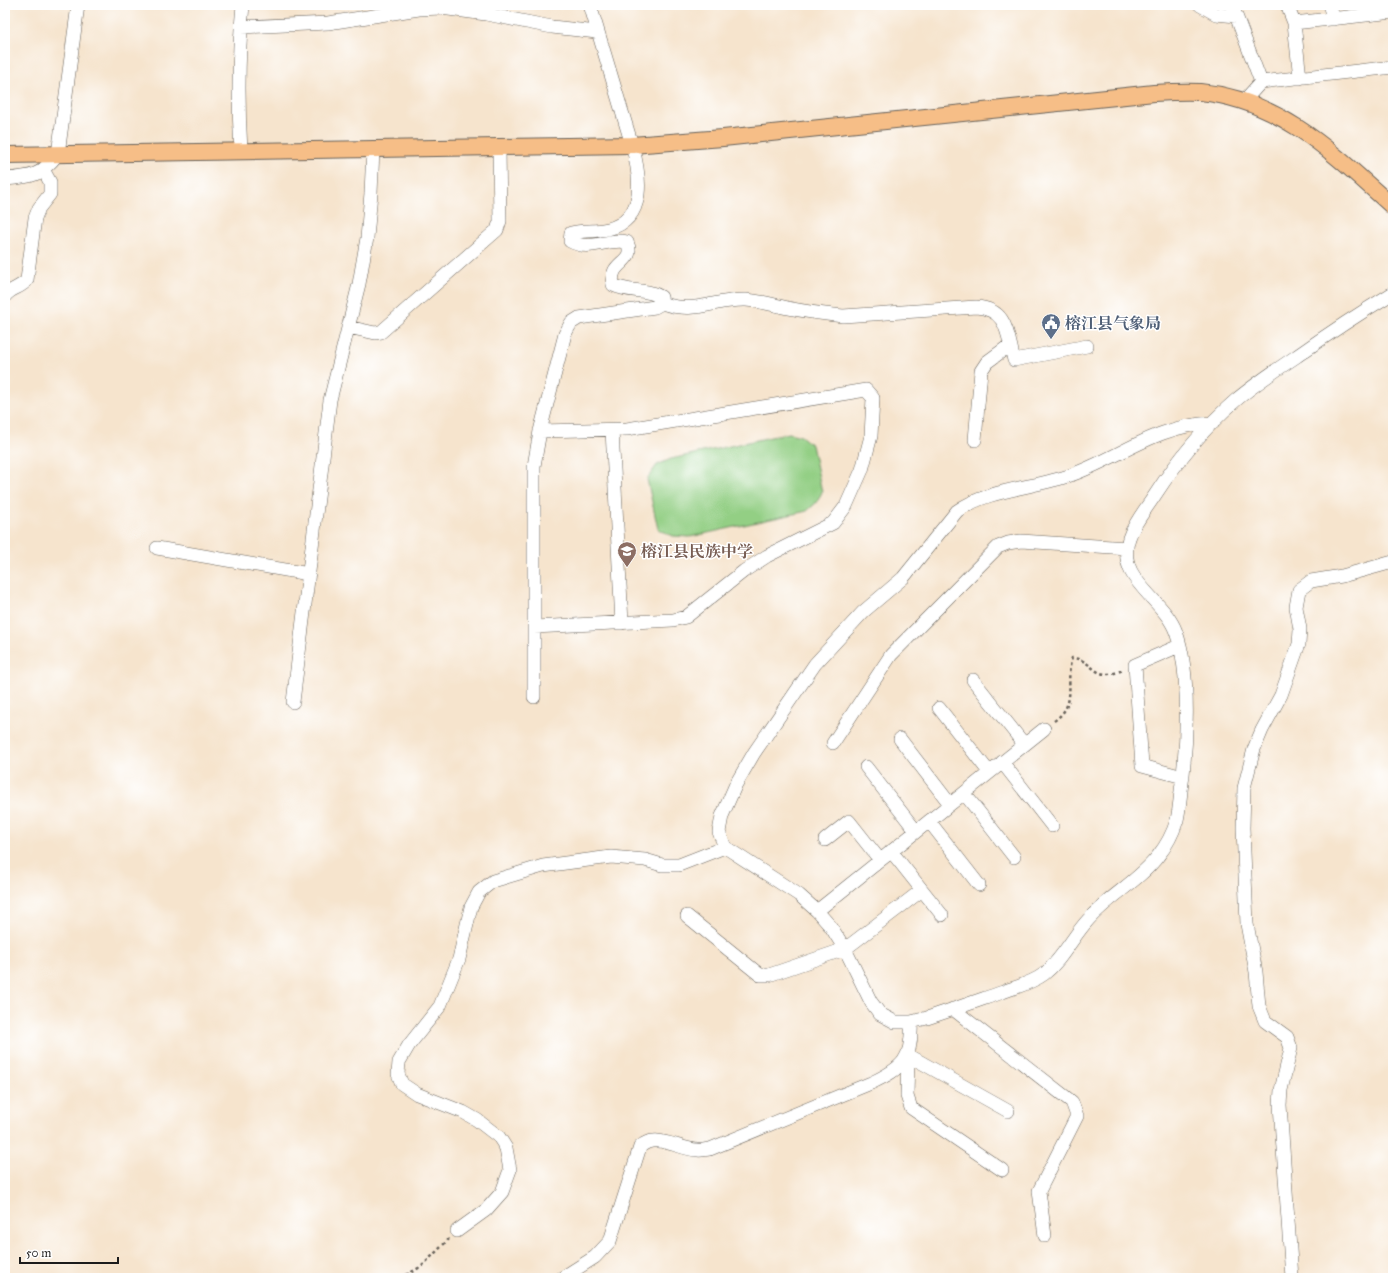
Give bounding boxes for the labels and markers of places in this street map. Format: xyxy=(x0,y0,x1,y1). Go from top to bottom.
public building icon: 榕江县气象局 xyxy=(1040,312,1062,340)
place label: 榕江县气象局 xyxy=(1065,314,1161,333)
school or university icon: 榕江县民族中学 xyxy=(616,540,638,568)
place label: 榕江县民族中学 xyxy=(641,542,753,561)

